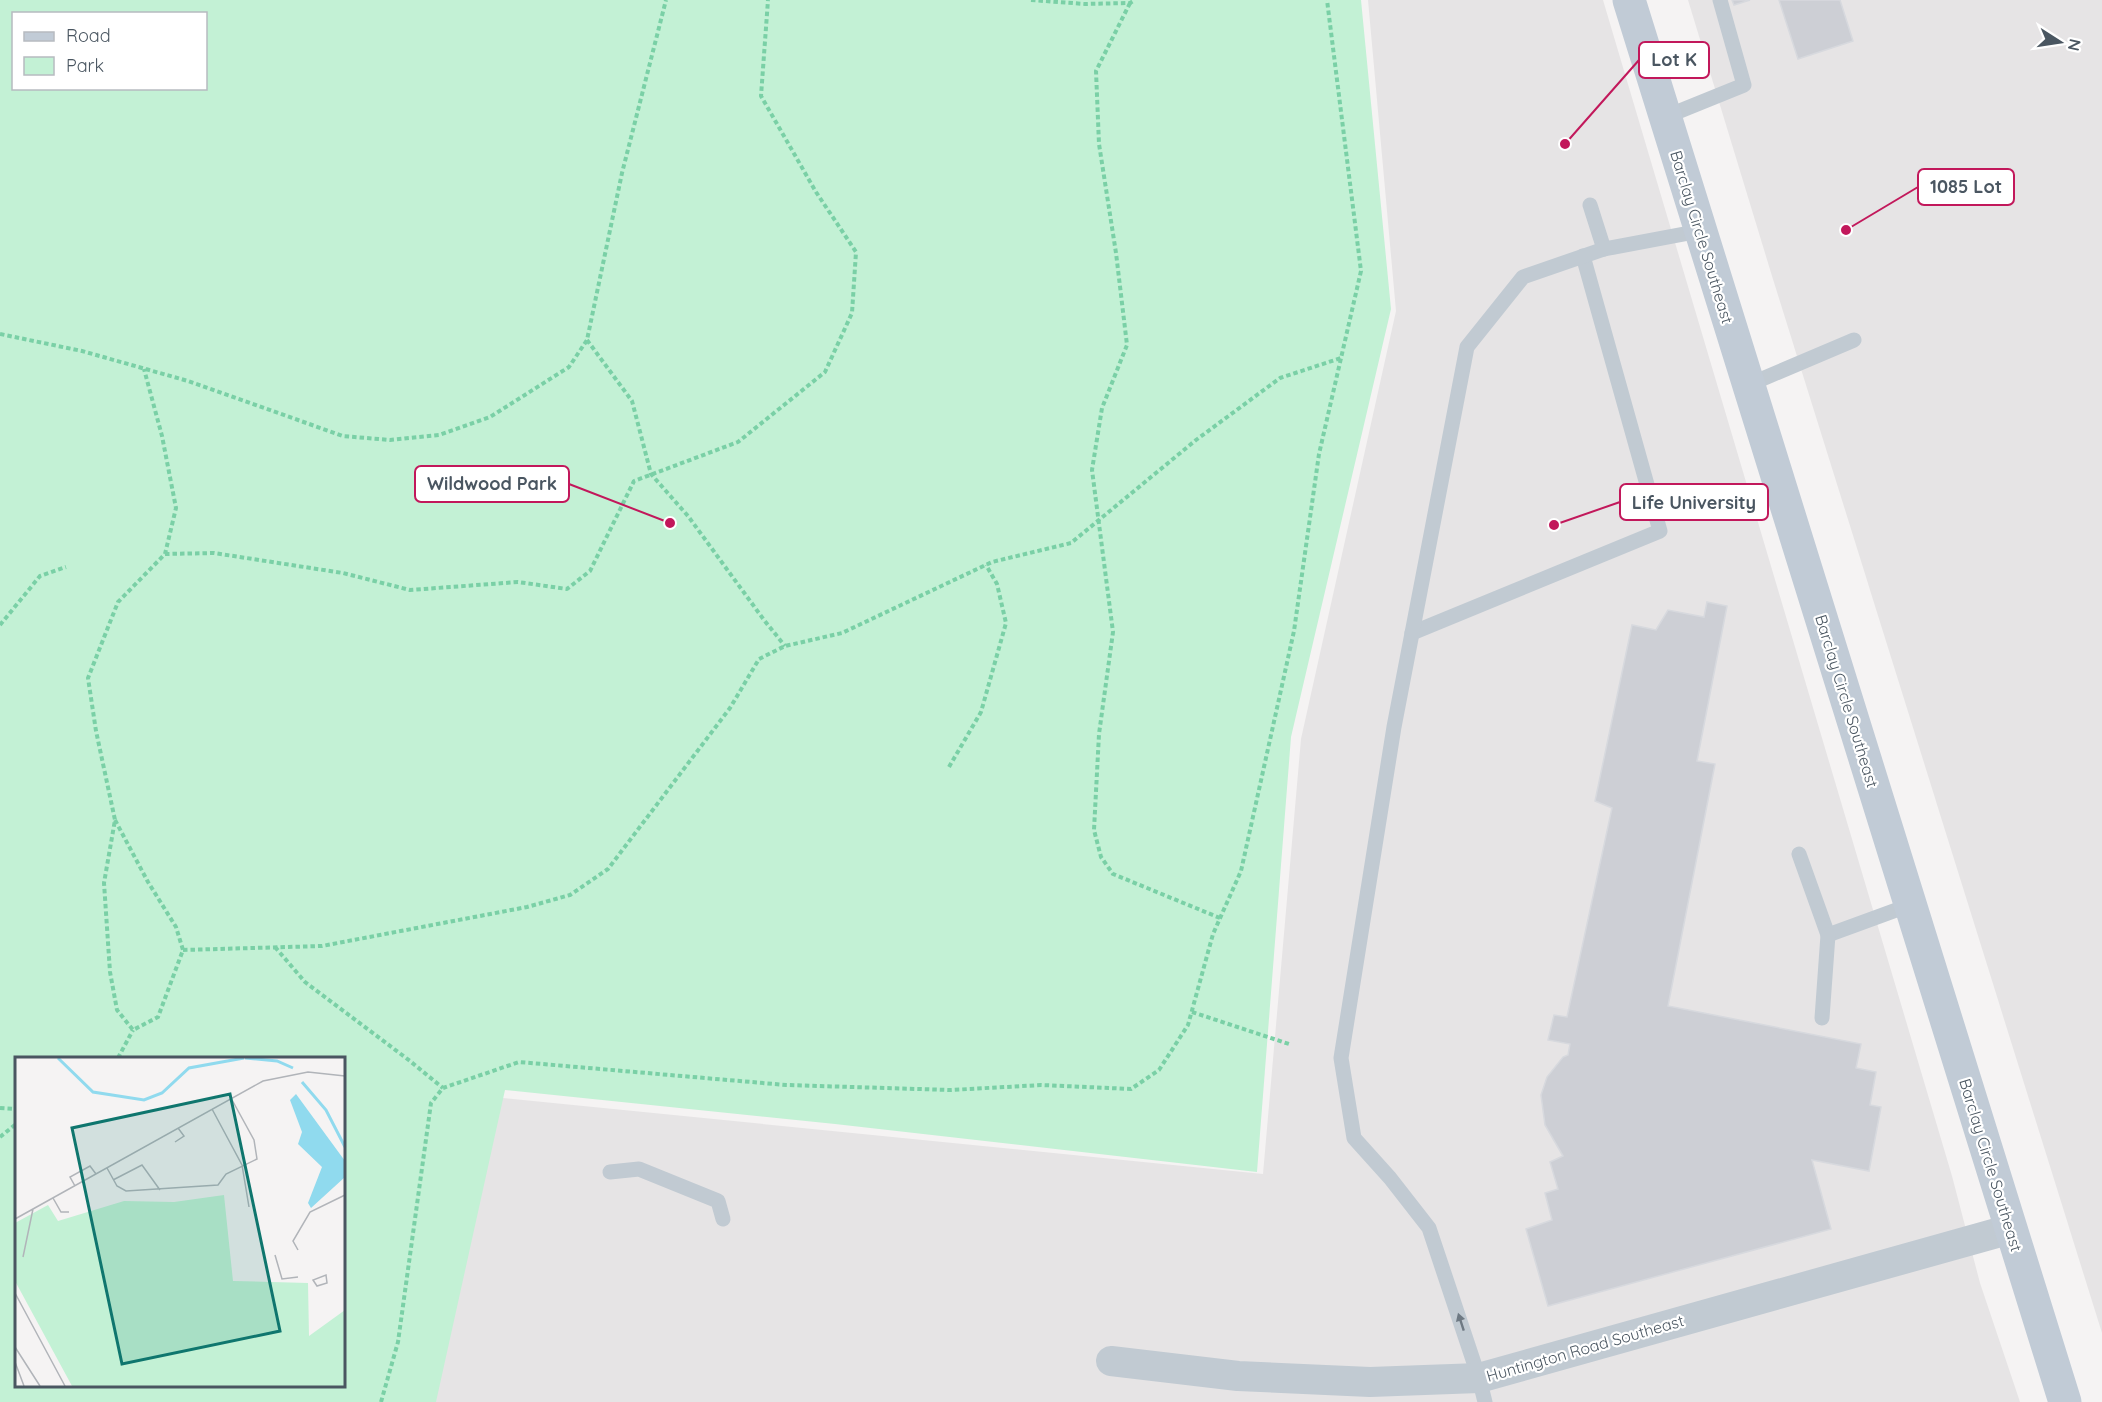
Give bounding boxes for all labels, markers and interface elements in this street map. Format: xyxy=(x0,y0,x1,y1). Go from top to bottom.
legend xyxy=(12,12,207,90)
north arrow xyxy=(2030,12,2090,72)
text: Road xyxy=(66,24,111,47)
text: N xyxy=(2064,37,2086,53)
callout: Lot K xyxy=(1639,42,1709,78)
text: Lot K xyxy=(1651,48,1697,71)
text: Park xyxy=(66,54,104,77)
street label: Barclay Circle Southeast xyxy=(1666,148,1738,326)
callout: 1085 Lot xyxy=(1918,169,2014,205)
text: 1085 Lot xyxy=(1930,175,2002,198)
callout: Wildwood Park xyxy=(415,466,569,502)
text: Wildwood Park xyxy=(427,472,557,495)
callout: Life University xyxy=(1620,484,1768,520)
text: Life University xyxy=(1632,491,1756,514)
street label: Barclay Circle Southeast xyxy=(1811,612,1883,790)
inset map xyxy=(15,1057,345,1387)
street label: Barclay Circle Southeast xyxy=(1955,1076,2027,1254)
street label: Huntington Road Southeast xyxy=(1484,1310,1686,1386)
one-way arrow xyxy=(1455,1313,1465,1331)

